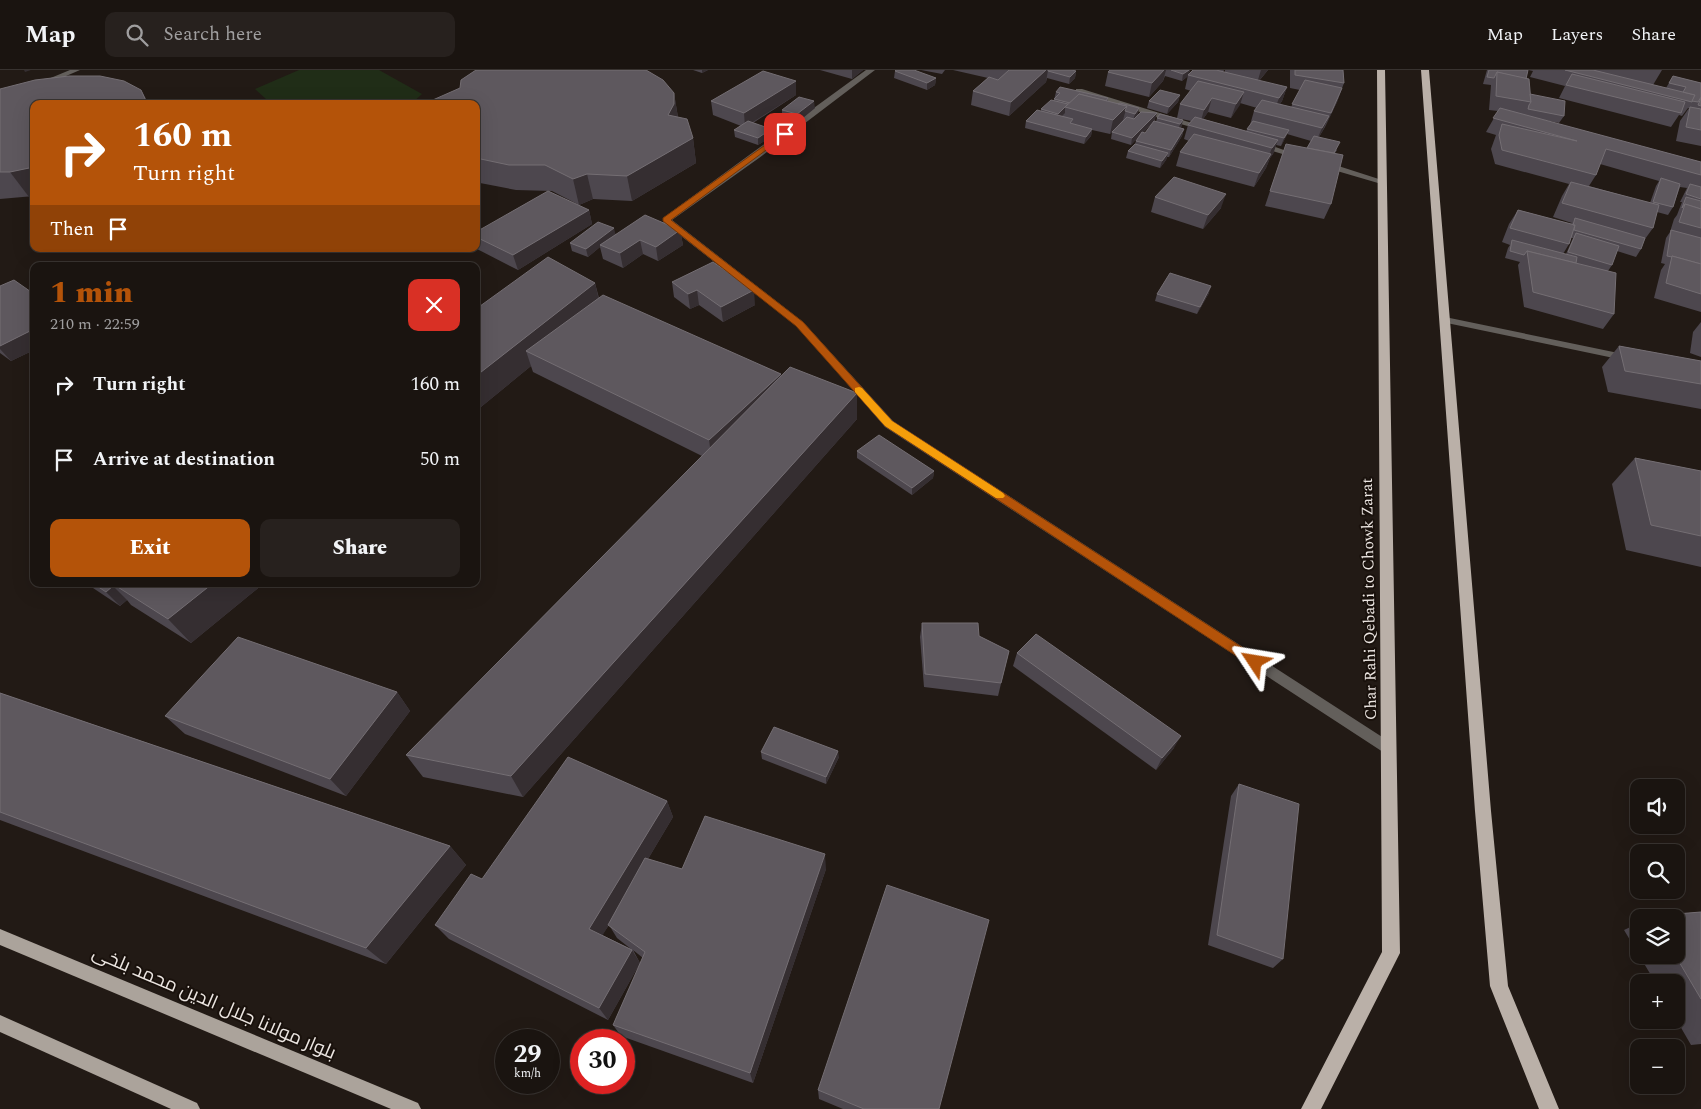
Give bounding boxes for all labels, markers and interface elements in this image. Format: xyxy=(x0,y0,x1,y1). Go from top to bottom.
search box xyxy=(105,12,455,57)
text: Map xyxy=(25,17,75,53)
text: Search here xyxy=(163,20,262,49)
icon: search xyxy=(123,21,151,49)
text: Map xyxy=(1487,21,1523,48)
text: Layers xyxy=(1551,21,1603,48)
text: Share xyxy=(1631,21,1676,48)
text: 160 m xyxy=(133,109,232,162)
pin xyxy=(764,113,806,155)
icon: right xyxy=(50,120,115,185)
icon: arrive xyxy=(771,120,799,148)
text: Turn right xyxy=(133,157,235,190)
text: Then xyxy=(50,215,94,244)
icon: arrive xyxy=(104,215,132,243)
text: 1 min xyxy=(50,270,133,316)
button: close xyxy=(408,279,460,331)
text: 210 m · 22:59 xyxy=(50,312,140,336)
text: Turn right xyxy=(93,370,186,399)
text: 160 m xyxy=(410,370,460,399)
icon: right xyxy=(50,371,78,399)
text: Arrive at destination xyxy=(93,445,275,474)
text: 50 m xyxy=(420,445,460,474)
icon: arrive xyxy=(50,446,78,474)
street label: Char Rahi Qebadi to Chowk Zarat xyxy=(1355,477,1383,720)
button: Exit xyxy=(50,519,250,577)
button: Share xyxy=(260,519,460,577)
position arrow xyxy=(1228,635,1280,687)
map controls xyxy=(1630,779,1685,1094)
button: sound xyxy=(1630,779,1685,834)
button: search xyxy=(1630,844,1685,899)
button: layers xyxy=(1630,909,1685,964)
street label: بلوار مولانا جلال الدین محمد بلخی xyxy=(88,938,340,1068)
button: + xyxy=(1630,974,1685,1029)
speed limit sign: 30 xyxy=(570,1029,635,1094)
text: 29 xyxy=(513,1036,542,1074)
button: − xyxy=(1630,1039,1685,1094)
text: km/h xyxy=(514,1064,541,1083)

